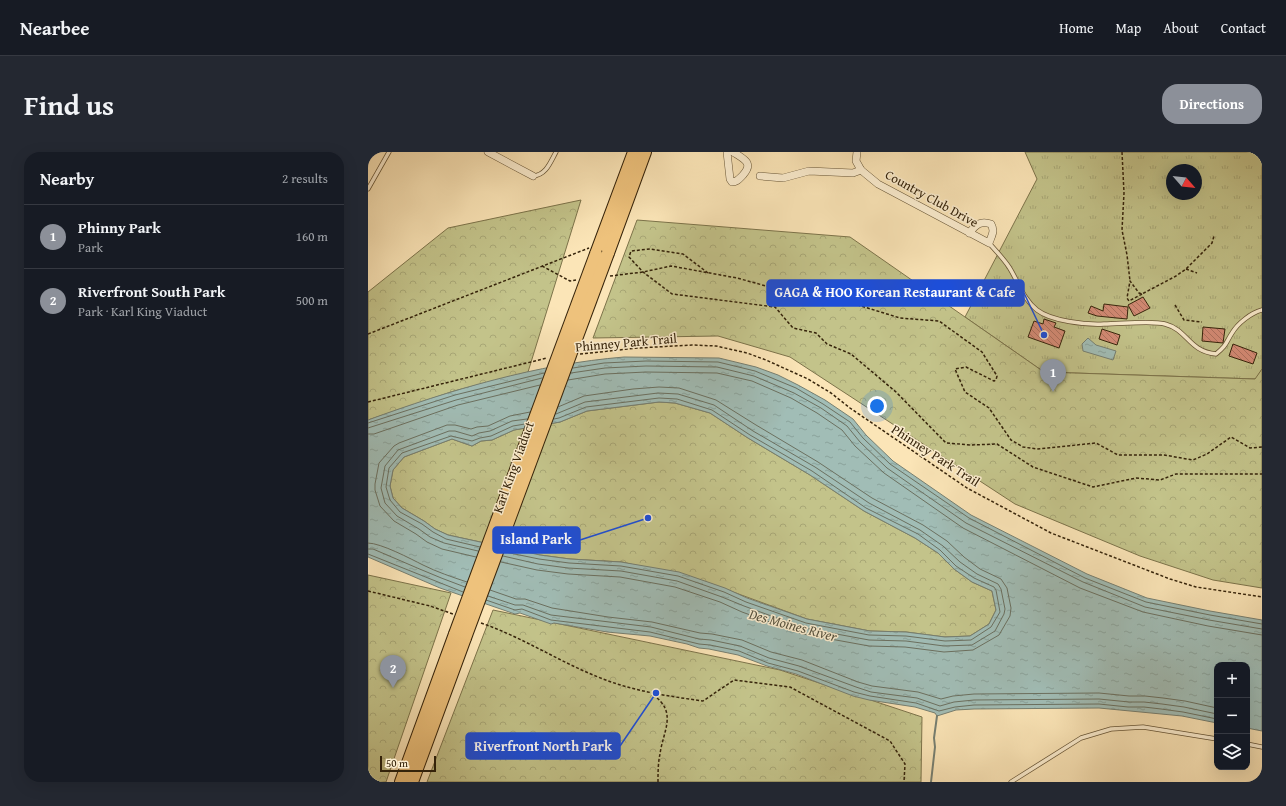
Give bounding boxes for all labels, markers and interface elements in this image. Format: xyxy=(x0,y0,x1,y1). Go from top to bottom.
text: Nearbee xyxy=(20,14,90,42)
text: Home xyxy=(1059,18,1094,38)
text: Map xyxy=(1116,18,1141,38)
text: About xyxy=(1163,18,1199,38)
text: Contact xyxy=(1221,18,1266,38)
text: Find us xyxy=(24,84,114,125)
button: Directions xyxy=(1162,84,1262,124)
north arrow xyxy=(1166,164,1202,200)
street label: Country Club Drive xyxy=(882,165,982,232)
text: Nearby xyxy=(40,166,94,191)
text: 2 results xyxy=(282,169,328,188)
text: Phinny Park xyxy=(78,217,161,238)
text: 1 xyxy=(50,227,56,246)
text: 160 m xyxy=(296,227,328,246)
text: Park xyxy=(78,238,103,257)
callout: GAGA & HOO Korean Restaurant & Cafe xyxy=(767,280,1024,306)
text: Riverfront South Park xyxy=(78,281,225,302)
text: GAGA & HOO Korean Restaurant & Cafe xyxy=(775,282,1016,302)
text: 2 xyxy=(50,291,56,310)
text: 500 m xyxy=(296,291,328,310)
text: Park · Karl King Viaduct xyxy=(78,302,207,321)
street label: Phinney Park Trail xyxy=(574,329,678,356)
pin: 1 xyxy=(1040,359,1066,392)
your location xyxy=(867,396,887,416)
street label: Karl King Viaduct xyxy=(488,418,539,516)
street label: Phinney Park Trail xyxy=(888,420,984,491)
callout: Island Park xyxy=(493,527,580,553)
text: Island Park xyxy=(500,529,573,549)
water label: Des Moines River xyxy=(746,603,840,647)
pin: 2 xyxy=(380,655,406,688)
map controls xyxy=(1214,662,1250,770)
button: + xyxy=(1214,662,1250,698)
button: − xyxy=(1214,698,1250,734)
callout: Riverfront North Park xyxy=(466,733,620,759)
button: layers xyxy=(1214,734,1250,770)
text: Riverfront North Park xyxy=(474,736,613,756)
scale bar xyxy=(380,754,436,773)
text: 50 m xyxy=(386,755,408,771)

